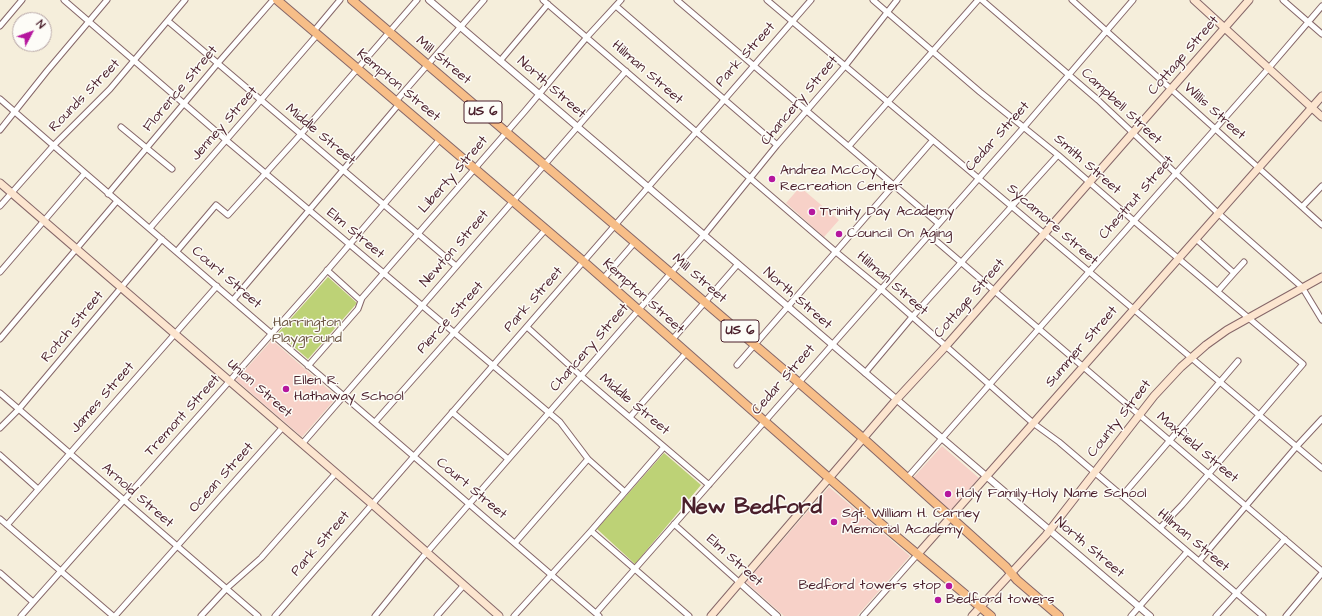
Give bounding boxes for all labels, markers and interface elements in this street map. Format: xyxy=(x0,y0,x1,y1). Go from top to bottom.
north arrow xyxy=(12,12,52,52)
street label: Cottage Street xyxy=(1145,13,1223,99)
text: N xyxy=(33,17,49,32)
street label: Park Street xyxy=(713,19,779,91)
street label: Mill Street xyxy=(412,33,474,89)
street label: Hillman Street xyxy=(608,38,686,108)
street label: Florence Street xyxy=(140,43,222,135)
street label: Kempton Street xyxy=(353,46,443,126)
street label: Chancery Street xyxy=(758,53,842,149)
street label: North Street xyxy=(513,54,589,122)
street label: Rounds Street xyxy=(46,56,124,136)
street label: Campbell Street xyxy=(1077,65,1165,149)
street label: Willis Street xyxy=(1180,80,1248,144)
street label: Jenney Street xyxy=(188,83,262,165)
street label: Cedar Street xyxy=(962,99,1034,175)
street label: Middle Street xyxy=(281,101,359,169)
road number: US 6 xyxy=(464,101,502,123)
street label: Smith Street xyxy=(1050,131,1124,199)
street label: Liberty Street xyxy=(416,133,492,217)
street label: Chestnut Street xyxy=(1096,153,1178,243)
place label: Andrea McCoy Recreation Center xyxy=(780,163,903,196)
marker: Andrea McCoy Recreation Center xyxy=(767,174,777,184)
street label: Sycamore Street xyxy=(1003,181,1101,269)
place label: Trinity Day Academy xyxy=(820,204,954,220)
street label: Elm Street xyxy=(323,205,387,263)
street label: Newton Street xyxy=(417,207,493,291)
marker: Trinity Day Academy xyxy=(807,207,817,217)
place label: Council On Aging xyxy=(847,226,952,242)
marker: Council On Aging xyxy=(834,229,844,239)
street label: Court Street xyxy=(188,243,264,313)
street label: Hillman Street xyxy=(853,249,931,319)
street label: Mill Street xyxy=(668,251,730,307)
street label: Kempton Street xyxy=(599,256,687,338)
street label: Cottage Street xyxy=(931,256,1009,342)
street label: Park Street xyxy=(501,264,567,336)
street label: North Street xyxy=(759,265,835,333)
street label: Pierce Street xyxy=(414,278,488,358)
street label: Rotch Street xyxy=(38,288,108,366)
street label: Chancery Street xyxy=(547,300,633,396)
street label: Summer Street xyxy=(1042,303,1122,391)
park label: Harrington Playground xyxy=(272,315,342,348)
road number: US 6 xyxy=(721,320,759,342)
street label: Cedar Street xyxy=(749,341,819,419)
street label: Union Street xyxy=(223,356,295,422)
street label: James Street xyxy=(68,359,138,437)
street label: Middle Street xyxy=(595,371,673,439)
street label: Tremont Street xyxy=(142,372,224,460)
place label: Ellen R. Hathaway School xyxy=(294,373,404,406)
street label: County Street xyxy=(1084,377,1156,461)
marker: Ellen R. Hathaway School xyxy=(281,384,291,394)
street label: Maxfield Street xyxy=(1153,409,1241,487)
street label: Ocean Street xyxy=(186,439,258,517)
street label: Court Street xyxy=(432,455,510,523)
street label: Arnold Street xyxy=(98,460,176,532)
place label: Holy Family-Holy Name School xyxy=(956,486,1146,502)
marker: Holy Family-Holy Name School xyxy=(943,489,953,499)
district label: New Bedford xyxy=(682,495,822,521)
place label: Sgt. William H. Carney Memorial Academy xyxy=(842,506,980,538)
street label: Hillman Street xyxy=(1154,506,1232,576)
street label: Park Street xyxy=(288,508,354,580)
street label: North Street xyxy=(1051,514,1127,582)
marker: Sgt. William H. Carney Memorial Academy xyxy=(829,517,839,527)
street label: Elm Street xyxy=(702,531,766,591)
place label: Bedford towers stop xyxy=(798,578,941,594)
marker: Bedford towers stop xyxy=(944,581,954,591)
place label: Bedford towers xyxy=(946,592,1055,608)
marker: Bedford towers xyxy=(933,595,943,605)

